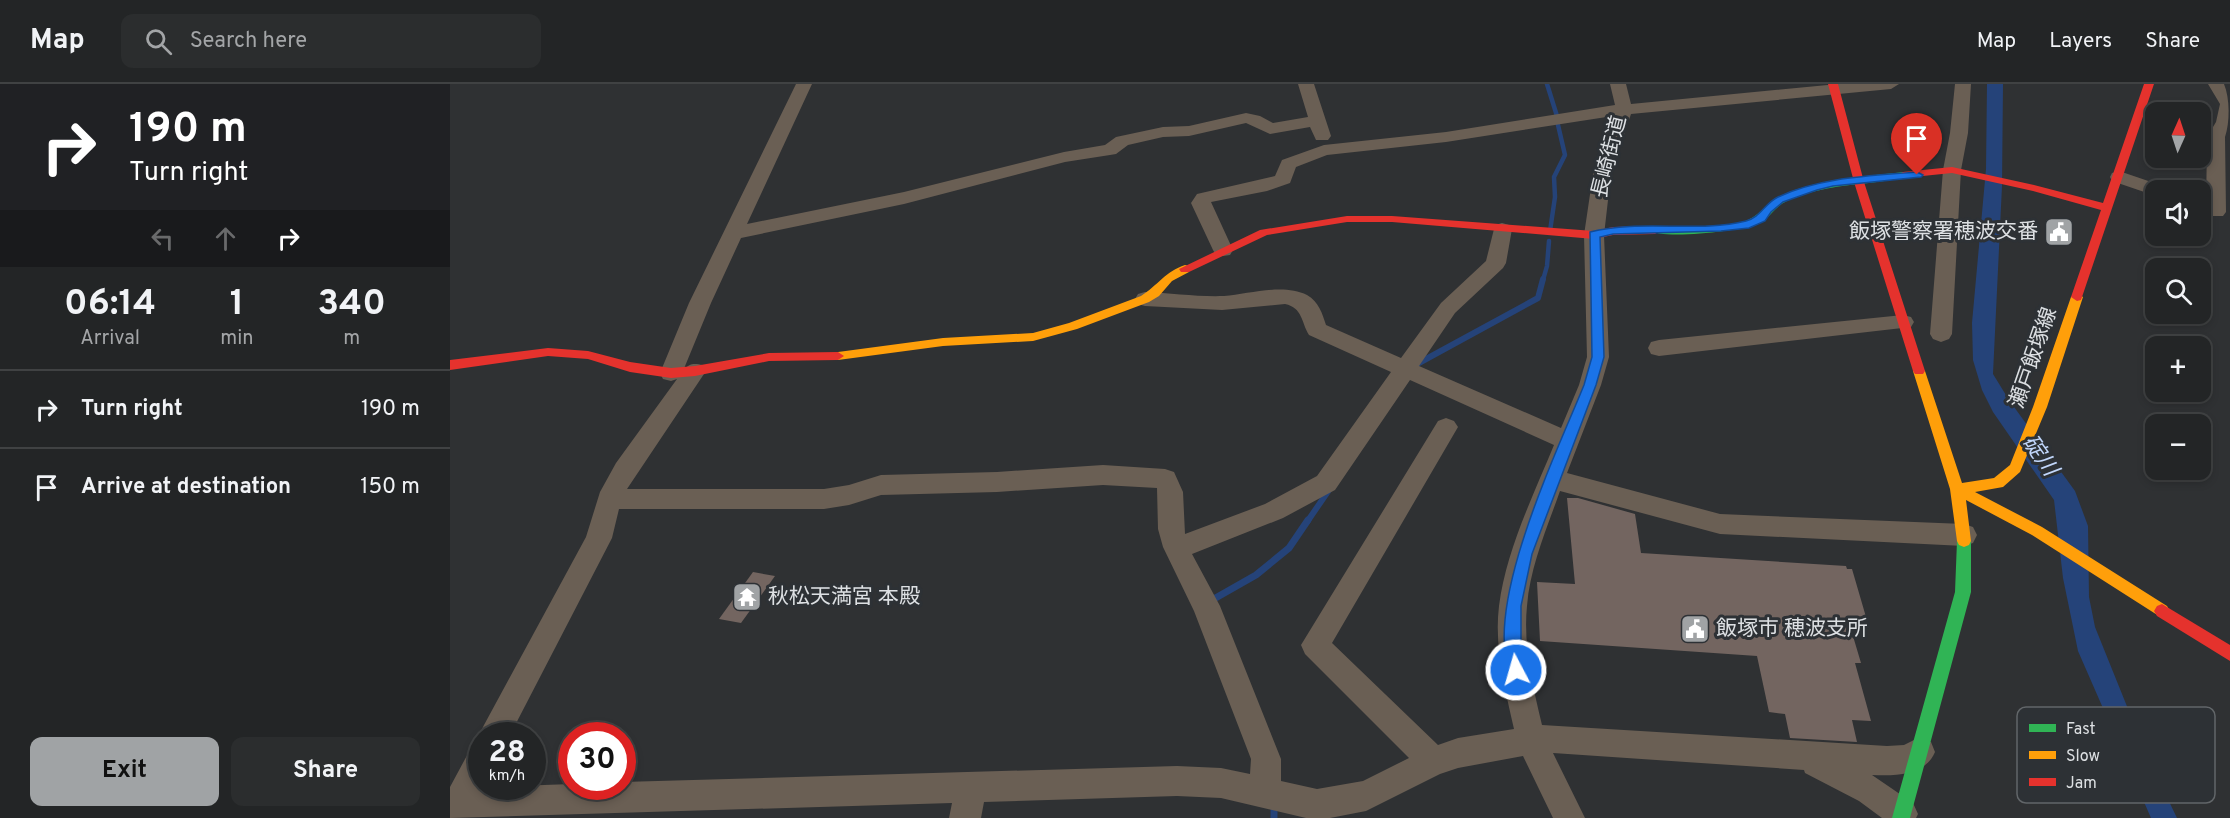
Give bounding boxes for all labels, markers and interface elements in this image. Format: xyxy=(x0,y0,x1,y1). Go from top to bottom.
search box xyxy=(121,14,541,68)
text: Map xyxy=(30,23,85,59)
icon: search xyxy=(142,25,175,58)
text: Search here xyxy=(190,28,307,55)
text: Map xyxy=(1977,28,2016,55)
text: Layers xyxy=(2049,28,2112,55)
text: Share xyxy=(2145,28,2200,55)
north arrow xyxy=(2145,102,2211,168)
map controls xyxy=(2145,102,2211,480)
text: 190 m xyxy=(129,104,247,157)
icon: right xyxy=(30,108,108,186)
street label: 長崎街道 xyxy=(1587,113,1633,201)
pin xyxy=(1891,113,1942,175)
icon: arrive xyxy=(1900,122,1933,155)
text: Turn right xyxy=(129,156,248,190)
button: sound xyxy=(2145,180,2211,246)
public building icon: 飯塚警察署穂波交番 xyxy=(2043,216,2075,248)
place label: 飯塚警察署穂波交番 xyxy=(1849,219,2038,246)
icon: left xyxy=(146,222,179,255)
icon: ahead xyxy=(209,222,242,255)
icon: right xyxy=(272,222,305,255)
button: search xyxy=(2145,258,2211,324)
text: 06:14 xyxy=(64,282,156,328)
text: 1 xyxy=(230,282,244,328)
text: 340 xyxy=(318,282,386,328)
street label: 瀬戸飯塚線 xyxy=(2004,304,2064,412)
text: Arrival xyxy=(80,326,140,352)
text: min xyxy=(220,326,253,352)
text: m xyxy=(343,326,360,352)
button: + xyxy=(2145,336,2211,402)
icon: right xyxy=(30,393,63,426)
text: Turn right xyxy=(81,396,183,423)
text: 190 m xyxy=(361,396,420,423)
button: − xyxy=(2145,414,2211,480)
water label: 碇川 xyxy=(2015,430,2064,483)
icon: arrive xyxy=(30,471,63,504)
text: Arrive at destination xyxy=(81,474,291,501)
text: 150 m xyxy=(360,474,420,501)
temple icon: 秋松天満宮 本殿 xyxy=(731,581,763,613)
place label: 秋松天満宮 本殿 xyxy=(768,584,920,611)
public building icon: 飯塚市 穂波支所 xyxy=(1679,613,1711,645)
place label: 飯塚市 穂波支所 xyxy=(1716,616,1868,643)
position arrow xyxy=(1484,638,1548,702)
legend xyxy=(2017,707,2215,803)
text: Fast xyxy=(2066,720,2096,740)
speed limit sign: 30 xyxy=(558,722,636,800)
text: 28 xyxy=(488,735,526,772)
button: Exit xyxy=(30,737,219,806)
button: Share xyxy=(231,737,420,806)
text: Slow xyxy=(2066,747,2100,767)
text: km/h xyxy=(489,767,525,786)
text: Jam xyxy=(2066,774,2097,794)

